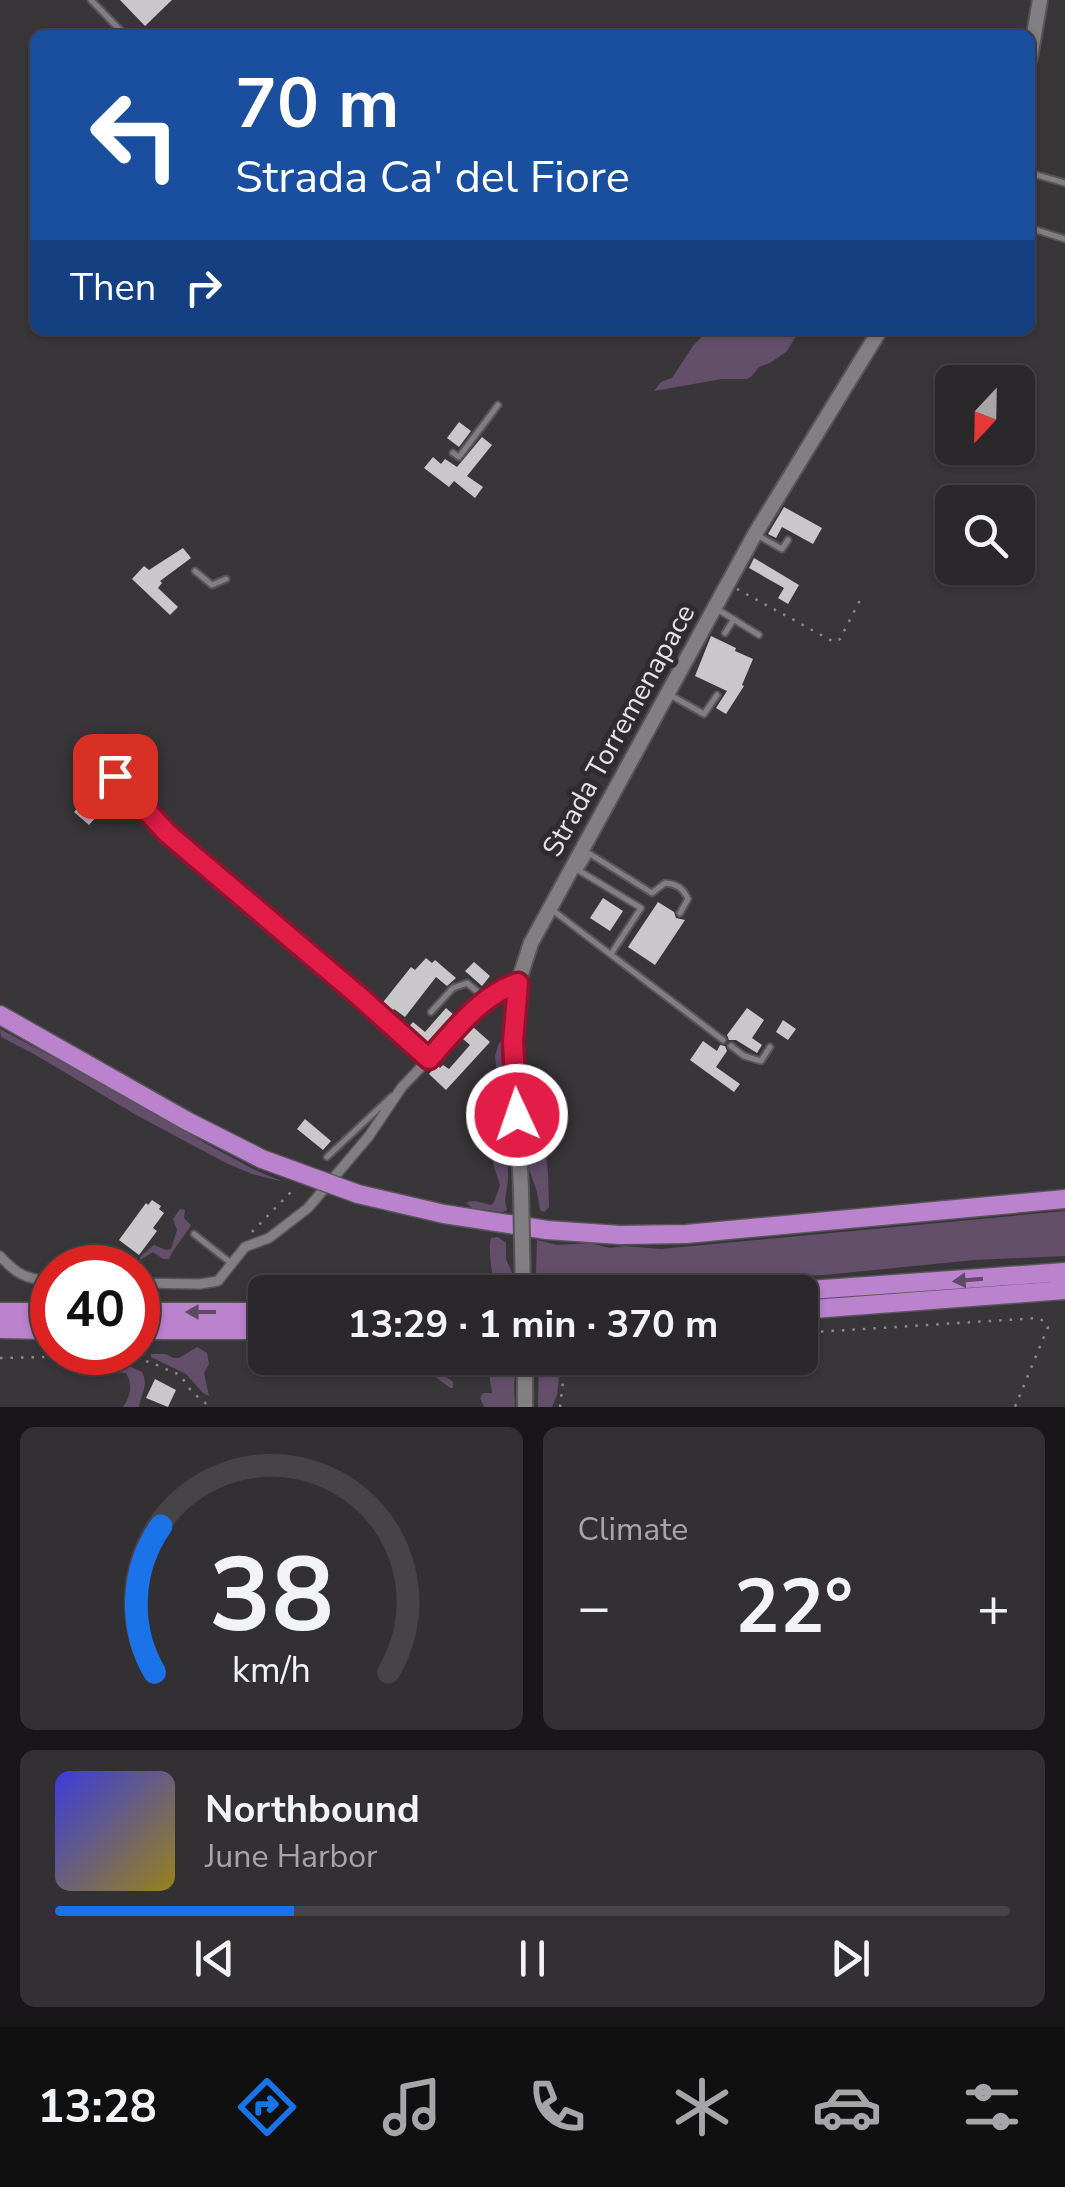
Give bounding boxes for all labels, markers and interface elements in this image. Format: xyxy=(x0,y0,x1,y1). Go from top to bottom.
text: 70 m xyxy=(235,56,399,152)
icon: left xyxy=(70,70,200,200)
text: Strada Ca' del Fiore xyxy=(235,147,630,208)
icon: right xyxy=(176,260,231,315)
text: Then xyxy=(70,262,156,313)
north arrow xyxy=(935,365,1035,465)
map controls xyxy=(935,365,1035,585)
button: search xyxy=(935,485,1035,585)
street label: Strada Torremenapace xyxy=(534,597,704,864)
pin xyxy=(73,734,158,819)
icon: arrive xyxy=(88,749,143,804)
position arrow xyxy=(465,1063,569,1167)
speed limit sign: 40 xyxy=(30,1245,160,1375)
one-way arrow xyxy=(951,1272,983,1288)
text: 13:29 · 1 min · 370 m xyxy=(348,1299,718,1350)
one-way arrow xyxy=(185,1304,217,1320)
text: Climate xyxy=(578,1508,688,1551)
text: 38 xyxy=(209,1525,334,1667)
text: 22° xyxy=(735,1556,853,1658)
text: − xyxy=(578,1570,611,1645)
text: + xyxy=(977,1570,1010,1645)
text: km/h xyxy=(232,1646,311,1695)
text: Northbound xyxy=(205,1784,420,1835)
text: June Harbor xyxy=(205,1835,377,1878)
icon: previous xyxy=(187,1931,242,1986)
icon: pause xyxy=(505,1931,560,1986)
icon: next xyxy=(823,1931,878,1986)
icon: directions xyxy=(232,2072,302,2142)
icon: music xyxy=(377,2072,447,2142)
icon: phone xyxy=(522,2072,592,2142)
icon: climate xyxy=(667,2072,737,2142)
icon: car xyxy=(812,2072,882,2142)
icon: filters xyxy=(957,2072,1027,2142)
text: 13:28 xyxy=(38,2077,157,2138)

